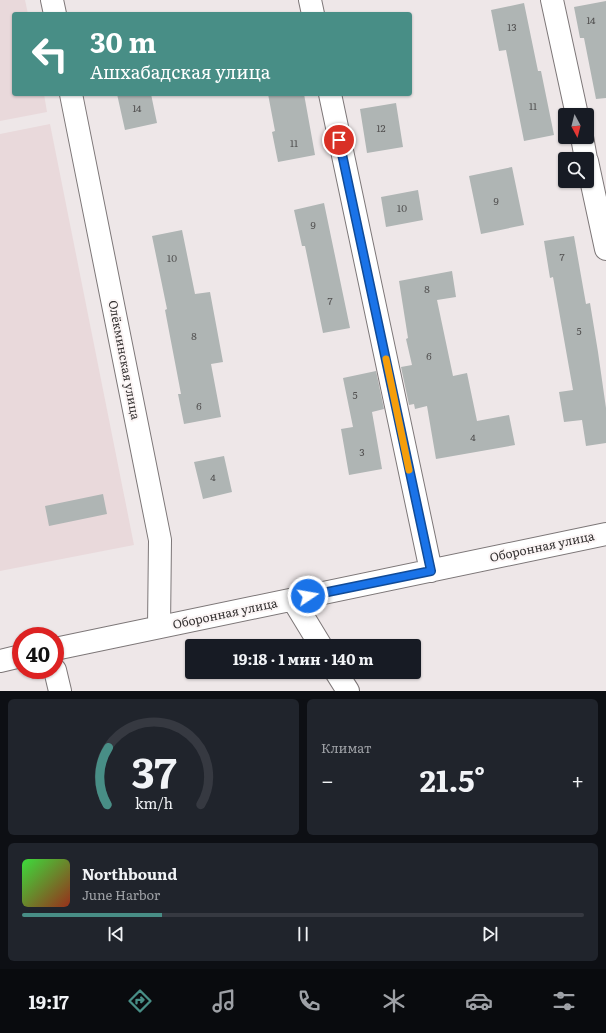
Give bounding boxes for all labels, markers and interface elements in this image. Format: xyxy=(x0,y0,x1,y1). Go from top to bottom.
house number: 14 xyxy=(586,12,596,27)
house number: 13 xyxy=(507,19,517,34)
text: 30 m xyxy=(90,20,156,62)
icon: left xyxy=(24,28,76,80)
text: Ашхабадская улица xyxy=(90,58,271,85)
house number: 11 xyxy=(529,98,537,113)
house number: 14 xyxy=(132,100,142,115)
north arrow xyxy=(558,108,594,144)
map controls xyxy=(558,108,594,188)
house number: 12 xyxy=(376,120,386,135)
pin xyxy=(322,123,356,157)
icon: arrive xyxy=(328,129,350,151)
house number: 11 xyxy=(290,135,298,150)
button: search xyxy=(558,152,594,188)
house number: 9 xyxy=(493,193,499,208)
house number: 10 xyxy=(397,200,407,215)
house number: 9 xyxy=(310,217,316,232)
house number: 7 xyxy=(559,249,565,264)
house number: 10 xyxy=(167,250,177,265)
house number: 8 xyxy=(424,281,430,296)
house number: 7 xyxy=(327,293,333,308)
street label: Олёкминская улица xyxy=(105,299,145,422)
house number: 5 xyxy=(576,323,582,338)
house number: 8 xyxy=(191,328,197,343)
house number: 6 xyxy=(426,348,432,363)
house number: 5 xyxy=(352,387,358,402)
house number: 6 xyxy=(196,398,202,413)
house number: 4 xyxy=(470,429,476,444)
house number: 3 xyxy=(359,444,365,459)
house number: 4 xyxy=(210,469,216,484)
street label: Оборонная улица xyxy=(488,526,596,566)
position arrow xyxy=(287,575,329,617)
street label: Оборонная улица xyxy=(171,593,279,633)
speed limit sign: 40 xyxy=(12,627,64,679)
text: 19:18 · 1 мин · 140 m xyxy=(233,647,373,670)
text: Климат xyxy=(321,738,372,757)
text: 37 xyxy=(131,739,176,801)
text: 21.5° xyxy=(420,757,485,801)
text: − xyxy=(321,763,334,796)
text: + xyxy=(571,763,584,796)
text: km/h xyxy=(134,792,173,813)
text: Northbound xyxy=(82,862,177,885)
text: June Harbor xyxy=(82,885,160,904)
icon: previous xyxy=(105,923,127,945)
icon: pause xyxy=(292,923,314,945)
icon: next xyxy=(479,923,501,945)
icon: directions xyxy=(126,987,154,1015)
icon: music xyxy=(210,987,238,1015)
icon: phone xyxy=(295,987,323,1015)
icon: climate xyxy=(380,987,408,1015)
icon: car xyxy=(465,987,493,1015)
icon: filters xyxy=(550,987,578,1015)
text: 19:17 xyxy=(28,988,69,1015)

